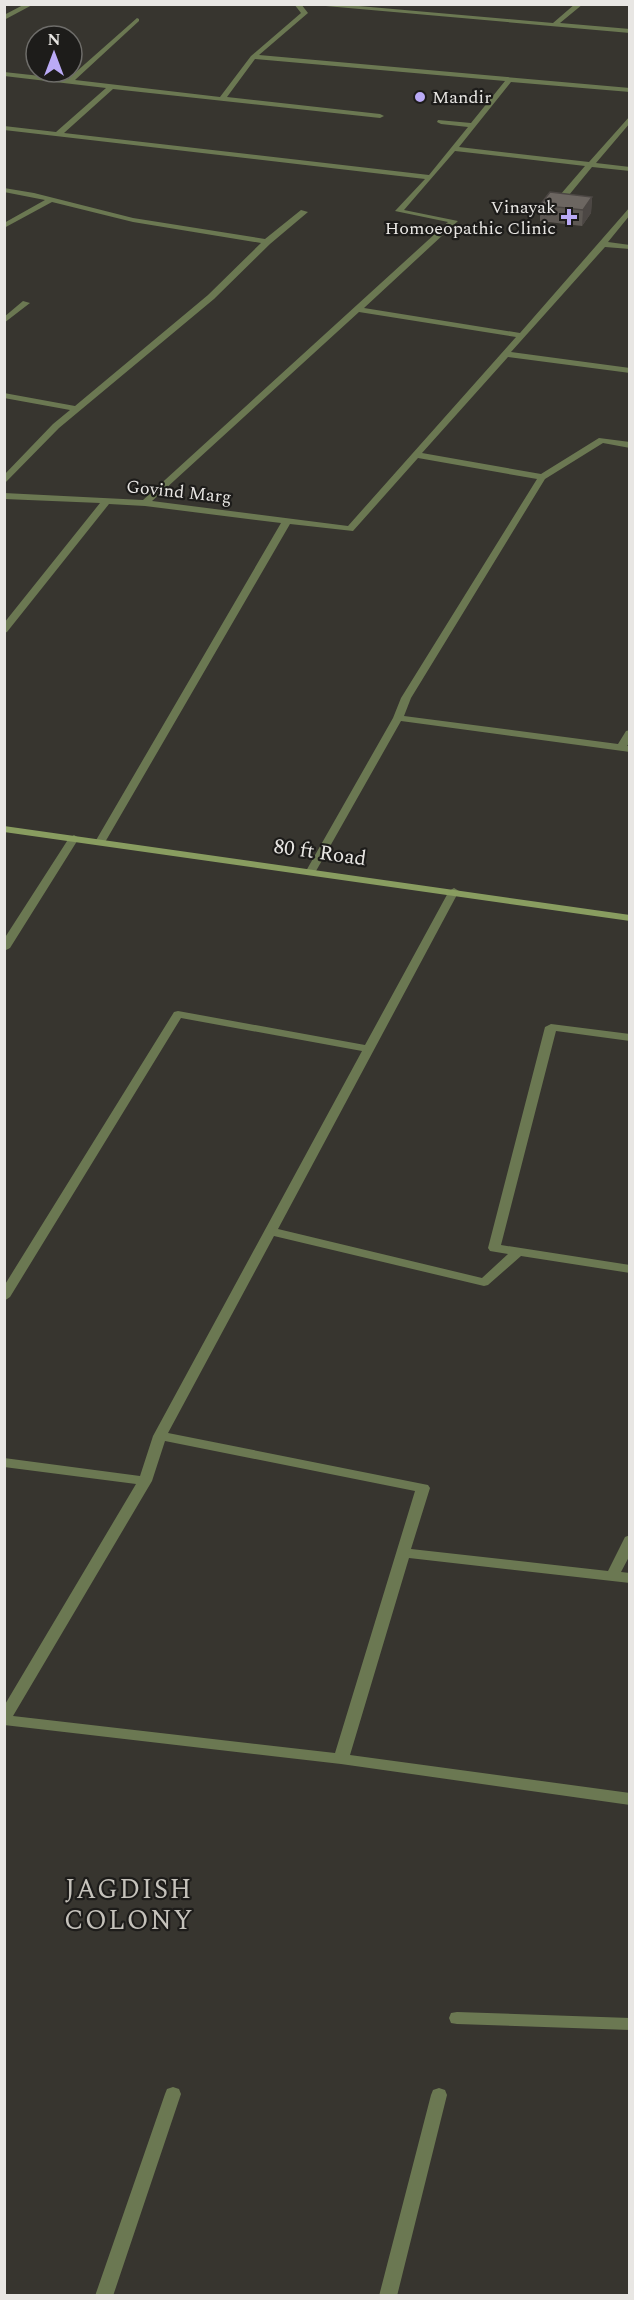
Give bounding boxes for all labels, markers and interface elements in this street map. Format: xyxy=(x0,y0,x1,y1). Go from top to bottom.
north arrow xyxy=(24,24,84,84)
text: N xyxy=(47,28,61,52)
place label: Mandir xyxy=(432,84,491,111)
marker: Mandir xyxy=(413,90,427,104)
place label: Vinayak Homoeopathic Clinic xyxy=(385,194,556,242)
marker: Vinayak Homoeopathic Clinic xyxy=(560,208,578,226)
street label: Govind Marg xyxy=(125,473,233,511)
street label: 80 ft Road xyxy=(272,831,368,875)
district label: JAGDISH COLONY xyxy=(64,1869,194,1942)

